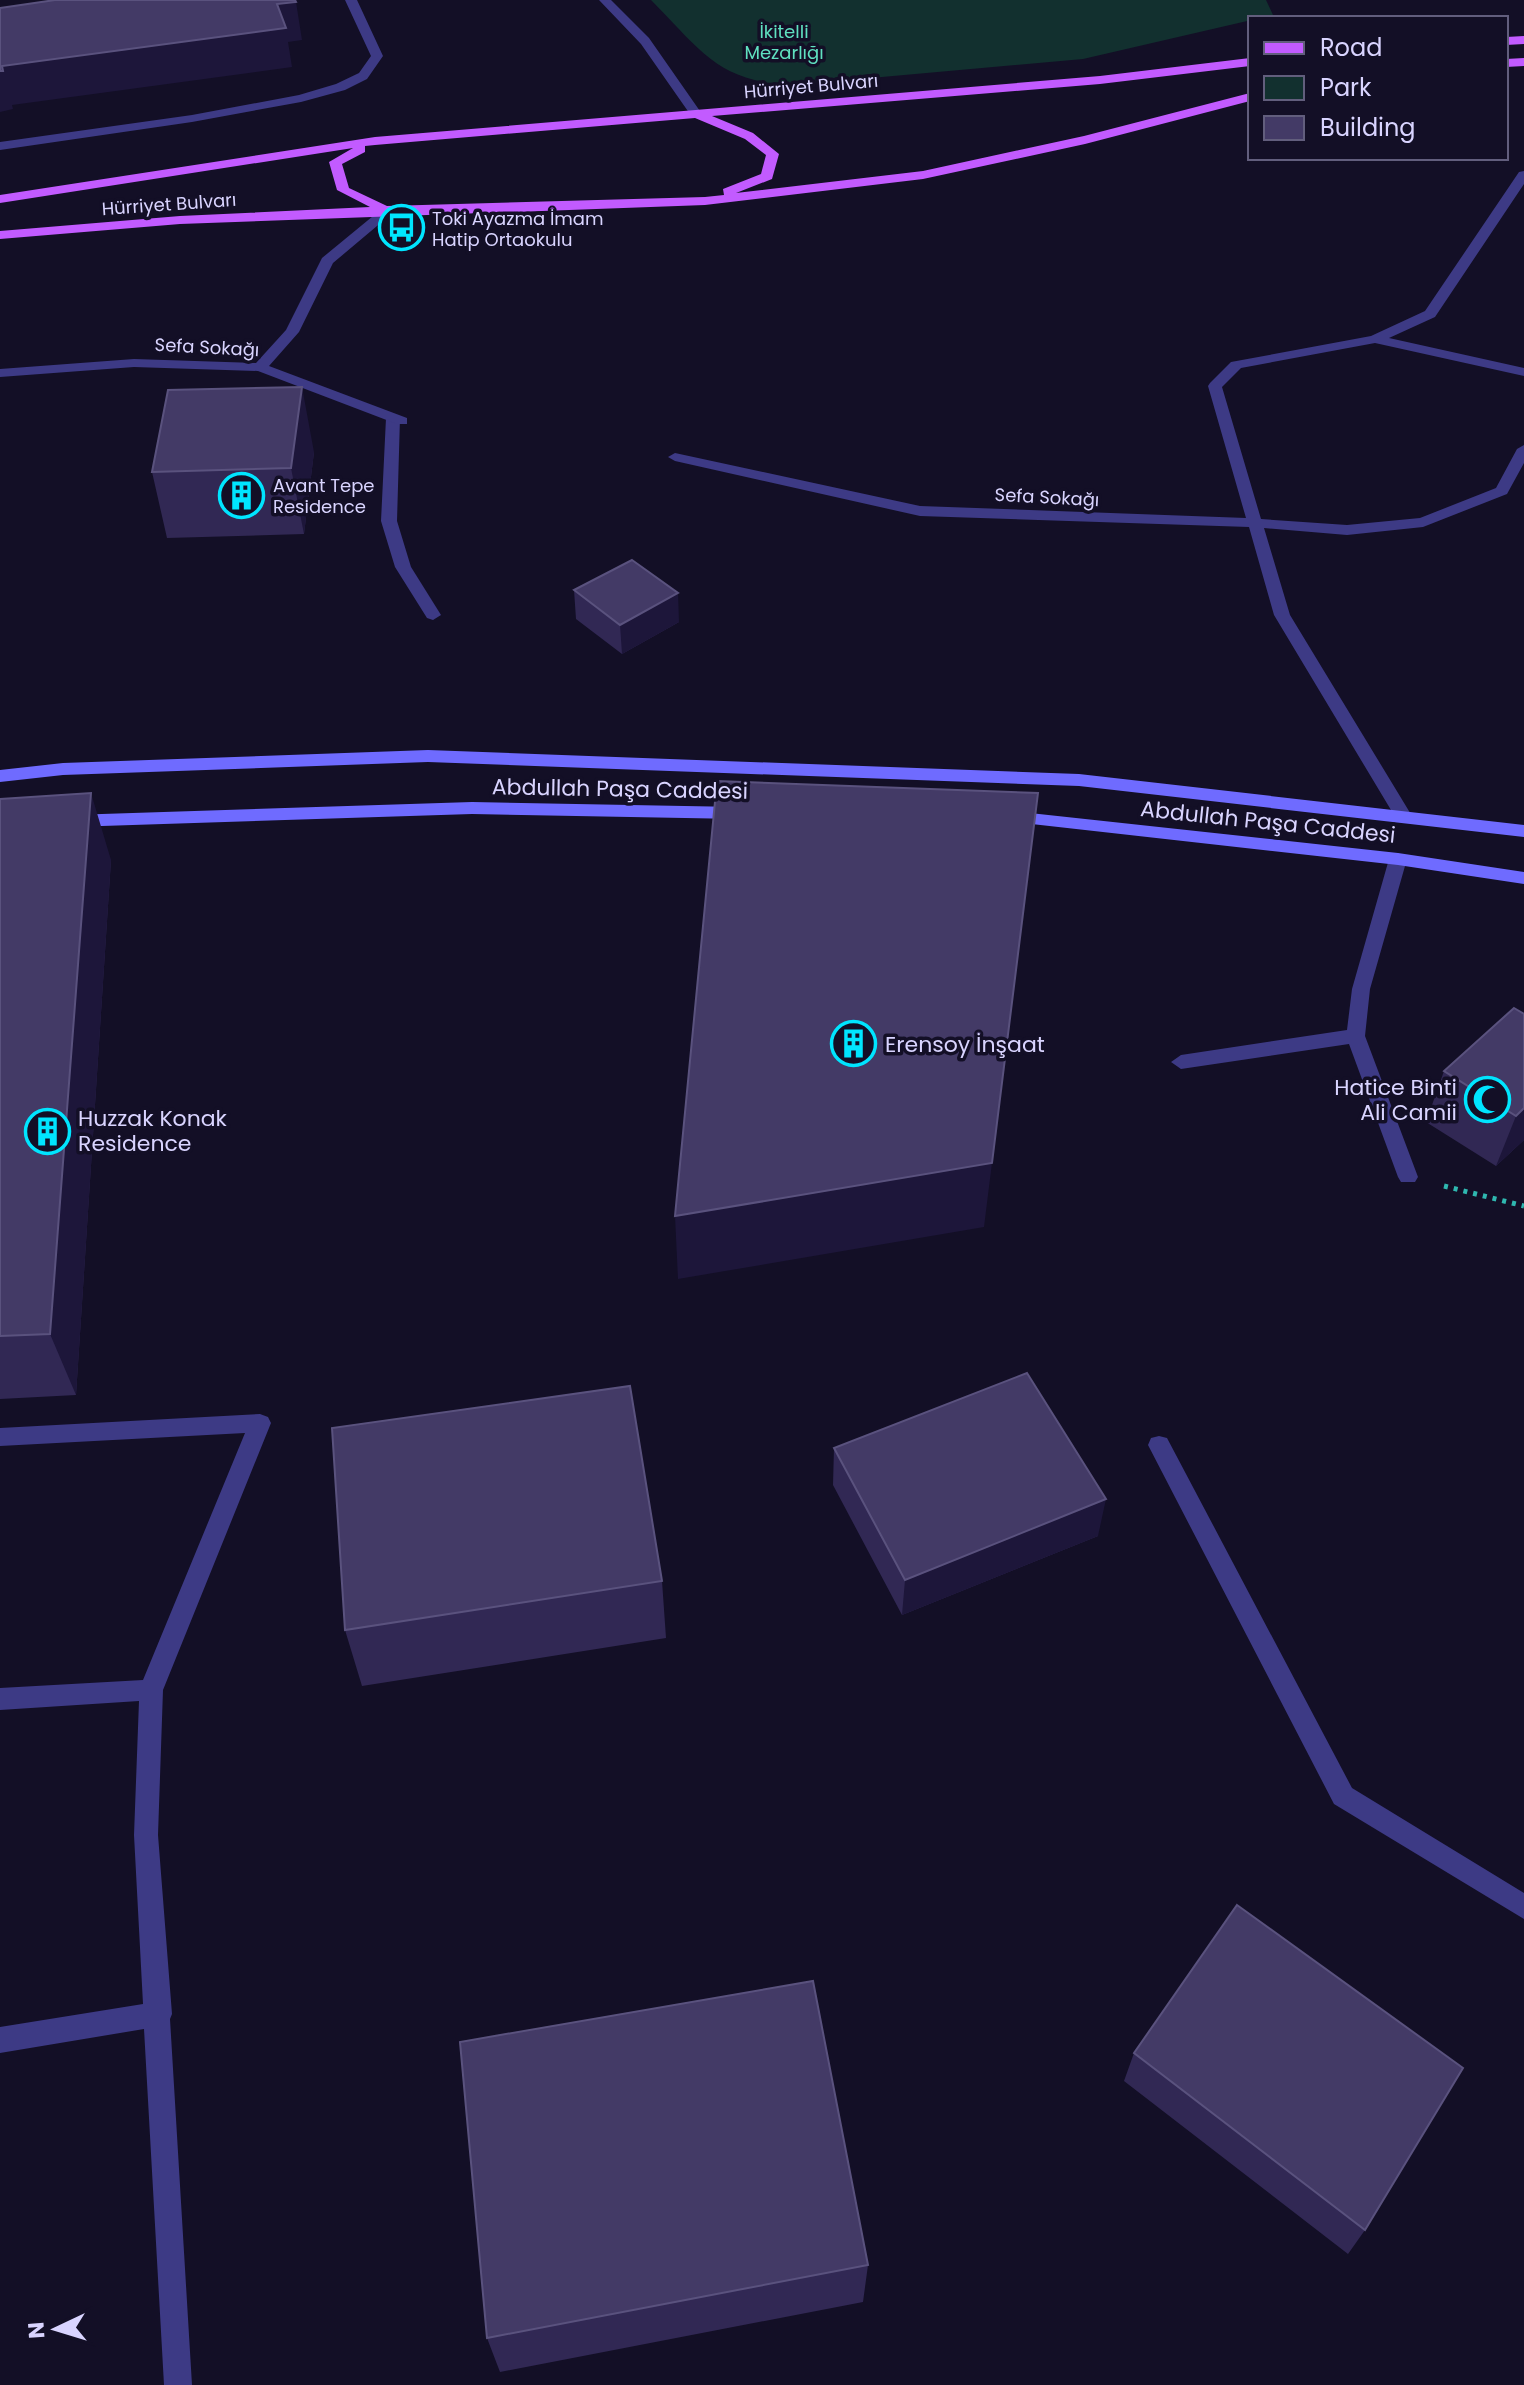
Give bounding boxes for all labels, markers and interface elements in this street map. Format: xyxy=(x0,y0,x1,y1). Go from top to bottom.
legend xyxy=(1248,16,1508,160)
park label: İkitelli Mezarlığı xyxy=(744,19,824,65)
text: Road xyxy=(1320,31,1382,64)
street label: Hürriyet Bulvarı xyxy=(743,68,879,104)
text: Park xyxy=(1320,71,1372,104)
text: Building xyxy=(1320,111,1416,144)
street label: Hürriyet Bulvarı xyxy=(101,187,237,221)
bus stop icon: Toki Ayazma İmam Hatip Ortaokulu xyxy=(377,204,425,252)
place label: Toki Ayazma İmam Hatip Ortaokulu xyxy=(432,206,604,252)
street label: Sefa Sokağı xyxy=(154,332,260,362)
building icon: Avant Tepe Residence xyxy=(218,471,266,519)
place label: Avant Tepe Residence xyxy=(273,473,375,519)
street label: Sefa Sokağı xyxy=(994,482,1100,512)
street label: Abdullah Paşa Caddesi xyxy=(492,771,748,807)
street label: Abdullah Paşa Caddesi xyxy=(1139,793,1397,851)
building icon: Erensoy İnşaat xyxy=(830,1020,878,1068)
place label: Erensoy İnşaat xyxy=(885,1029,1045,1060)
place label: Hatice Binti Ali Camii xyxy=(1334,1072,1457,1128)
mosque icon: Hatice Binti Ali Camii xyxy=(1464,1076,1512,1124)
place label: Huzzak Konak Residence xyxy=(78,1103,228,1159)
building icon: Huzzak Konak Residence xyxy=(23,1107,71,1155)
north arrow xyxy=(16,2289,96,2369)
text: N xyxy=(21,2321,53,2340)

